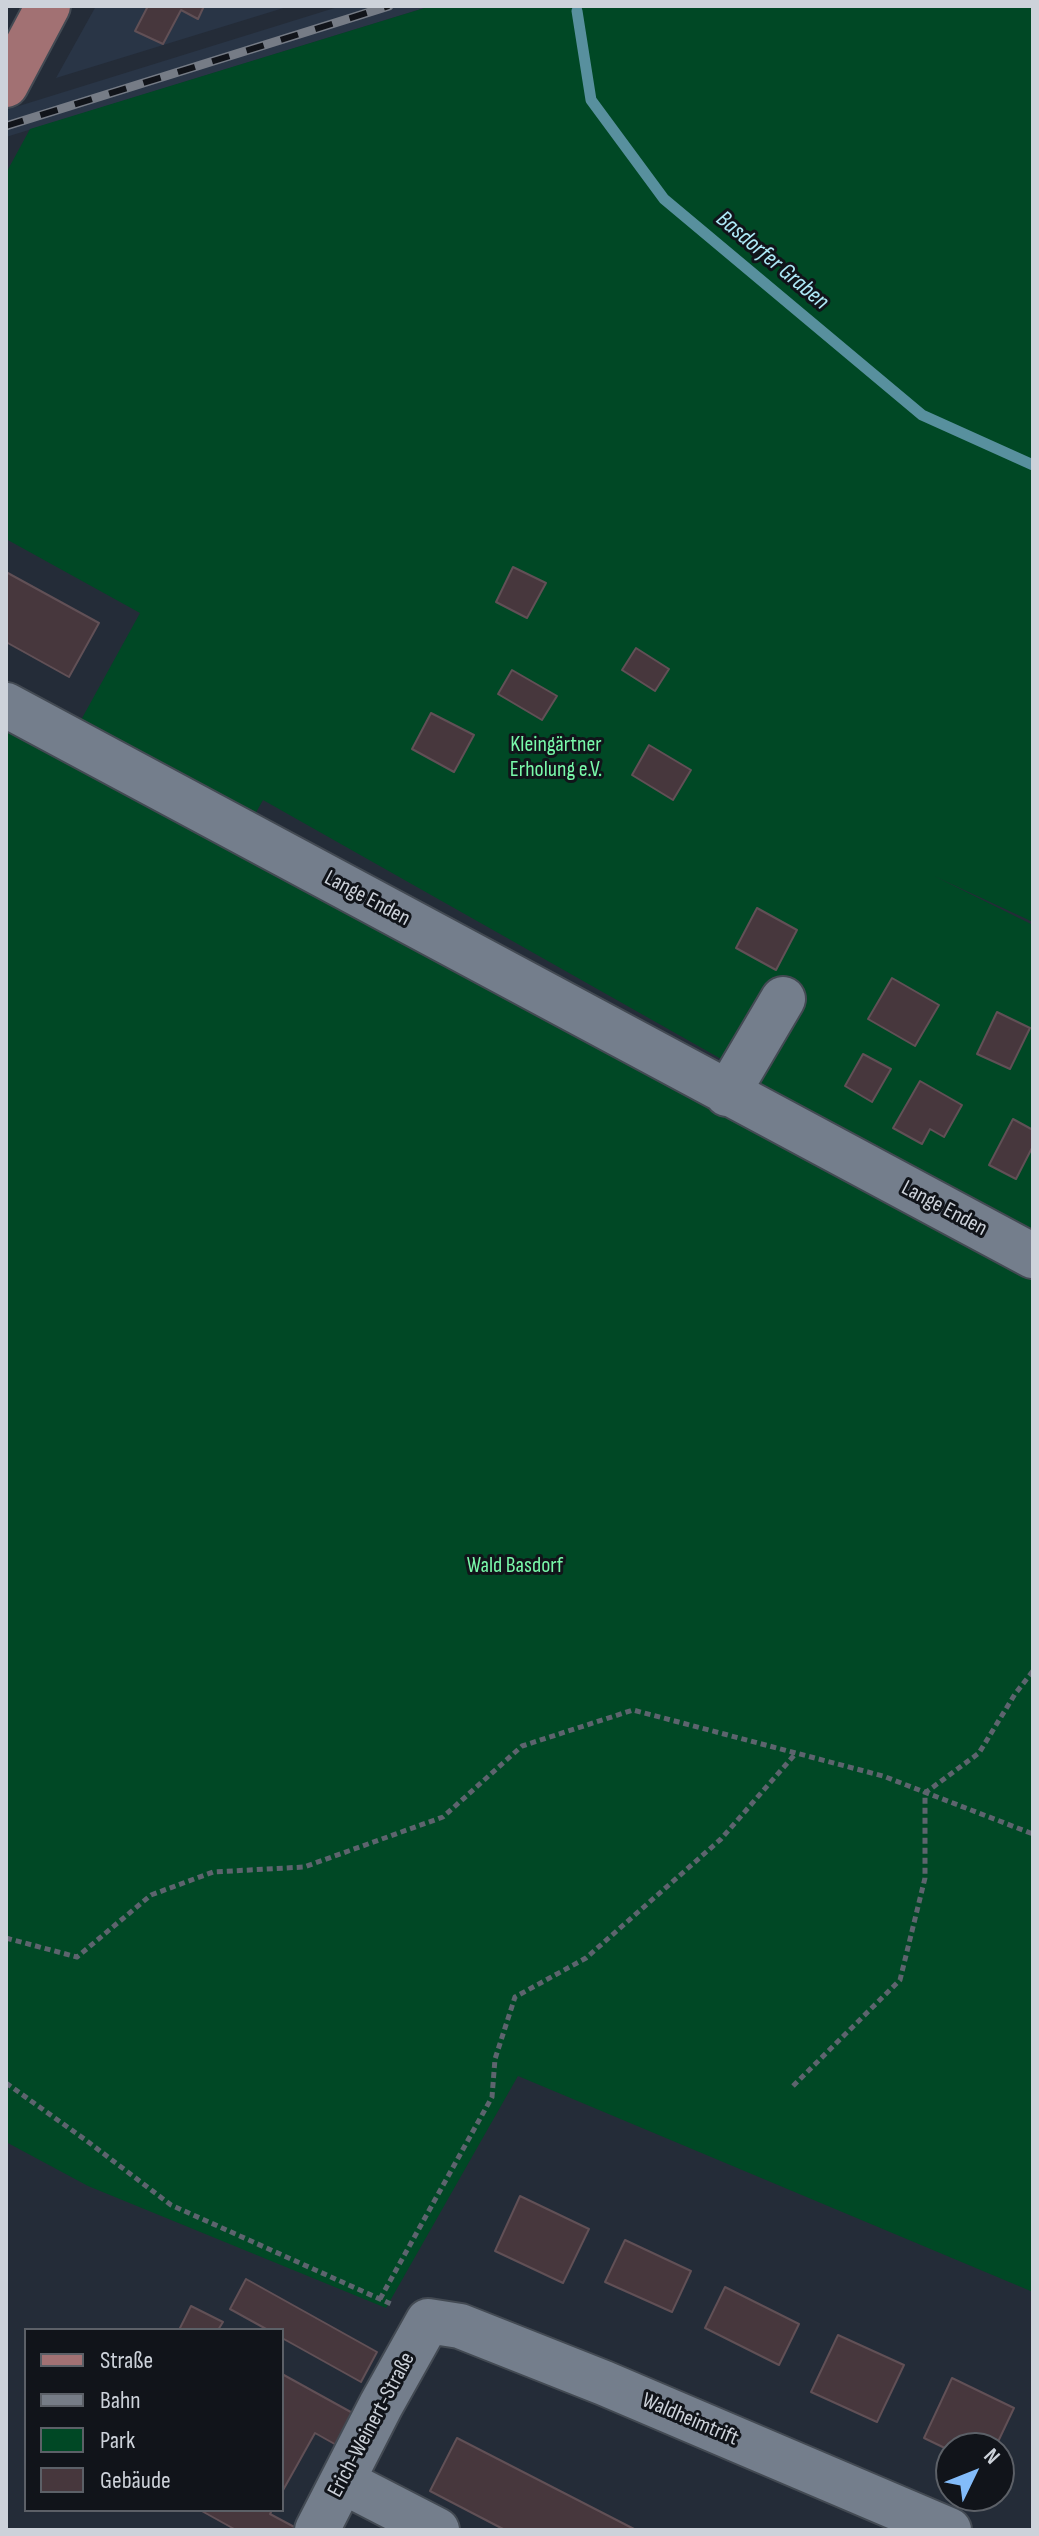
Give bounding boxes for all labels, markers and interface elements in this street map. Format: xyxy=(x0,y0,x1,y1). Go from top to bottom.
water label: Basdorfer Graben xyxy=(710,205,834,317)
park label: Kleingärtner Erholung e.V. xyxy=(510,732,602,784)
street label: Lange Enden xyxy=(320,866,414,932)
street label: Lange Enden xyxy=(897,1176,991,1242)
park label: Wald Basdorf xyxy=(467,1553,563,1579)
legend xyxy=(24,2328,284,2512)
text: Straße xyxy=(100,2346,153,2375)
street label: Erich-Weinert-Straße xyxy=(323,2348,421,2502)
text: Bahn xyxy=(100,2386,141,2415)
street label: Waldheimtrift xyxy=(638,2388,742,2452)
text: Park xyxy=(100,2426,135,2455)
north arrow xyxy=(935,2432,1015,2512)
text: N xyxy=(978,2443,1005,2470)
text: Gebäude xyxy=(100,2466,171,2495)

